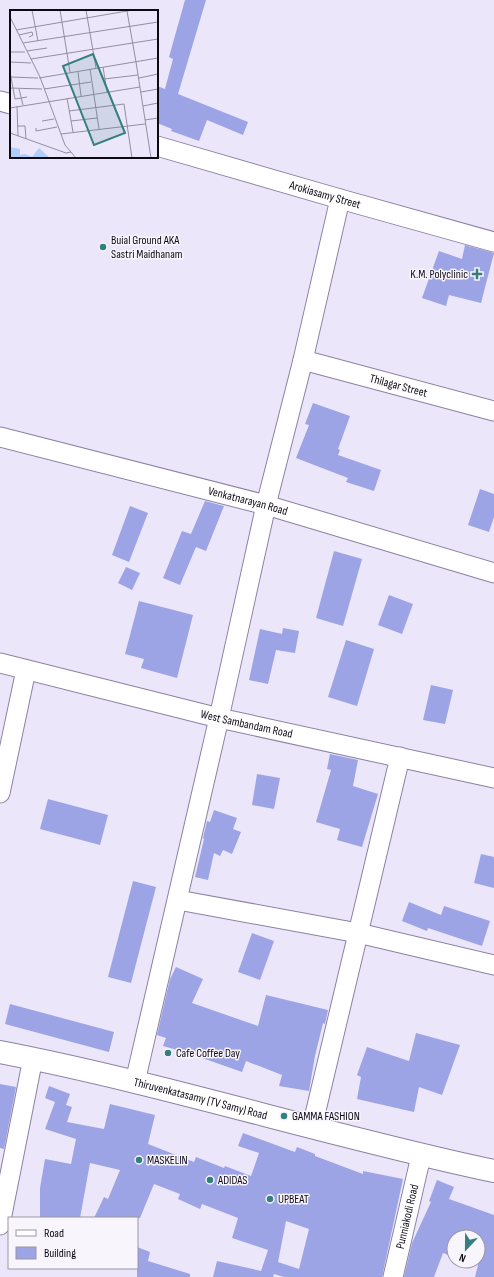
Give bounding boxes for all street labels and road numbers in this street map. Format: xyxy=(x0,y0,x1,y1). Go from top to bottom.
street label: Arokiasamy Street xyxy=(287,177,363,213)
street label: Thilagar Street xyxy=(368,371,429,401)
street label: Venkatnarayan Road xyxy=(207,484,289,519)
street label: West Sambandam Road xyxy=(199,707,294,742)
street label: Thiruvenkatasamy (TV Samy) Road xyxy=(132,1075,269,1123)
street label: Punniakodi Road xyxy=(393,1183,422,1250)

